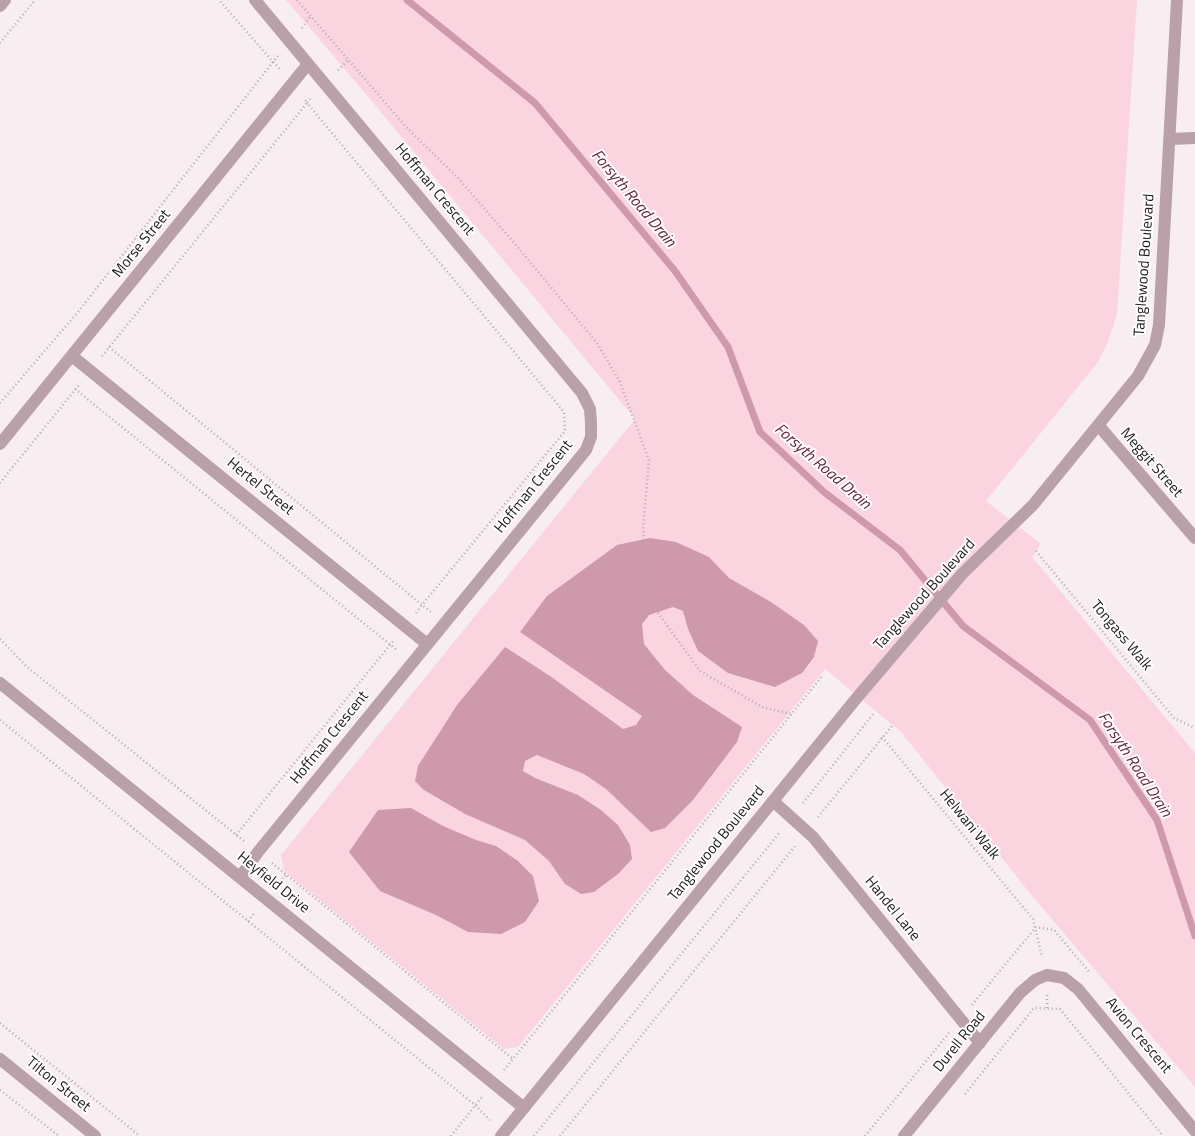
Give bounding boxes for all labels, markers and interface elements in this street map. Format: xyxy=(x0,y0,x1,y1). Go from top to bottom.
street label: Hoffman Crescent xyxy=(390,140,478,240)
water label: Forsyth Road Drain xyxy=(587,146,679,252)
street label: Tanglewood Boulevard xyxy=(1131,193,1159,337)
street label: Morse Street xyxy=(109,206,175,282)
water label: Forsyth Road Drain xyxy=(770,420,874,514)
street label: Meggit Street xyxy=(1116,425,1186,501)
street label: Hoffman Crescent xyxy=(491,437,577,537)
street label: Hertel Street xyxy=(223,454,297,520)
street label: Tanglewood Boulevard xyxy=(871,536,979,654)
street label: Tongass Walk xyxy=(1086,597,1156,675)
street label: Hoffman Crescent xyxy=(287,688,373,788)
water label: Forsyth Road Drain xyxy=(1093,709,1175,821)
street label: Tanglewood Boulevard xyxy=(665,783,769,905)
street label: Helwani Walk xyxy=(935,786,1003,864)
street label: Heyfield Drive xyxy=(233,848,313,918)
street label: Handel Lane xyxy=(860,873,924,945)
street label: Avion Crescent xyxy=(1101,994,1175,1078)
street label: Durell Road xyxy=(930,1008,990,1076)
street label: Tilton Street xyxy=(22,1054,94,1116)

